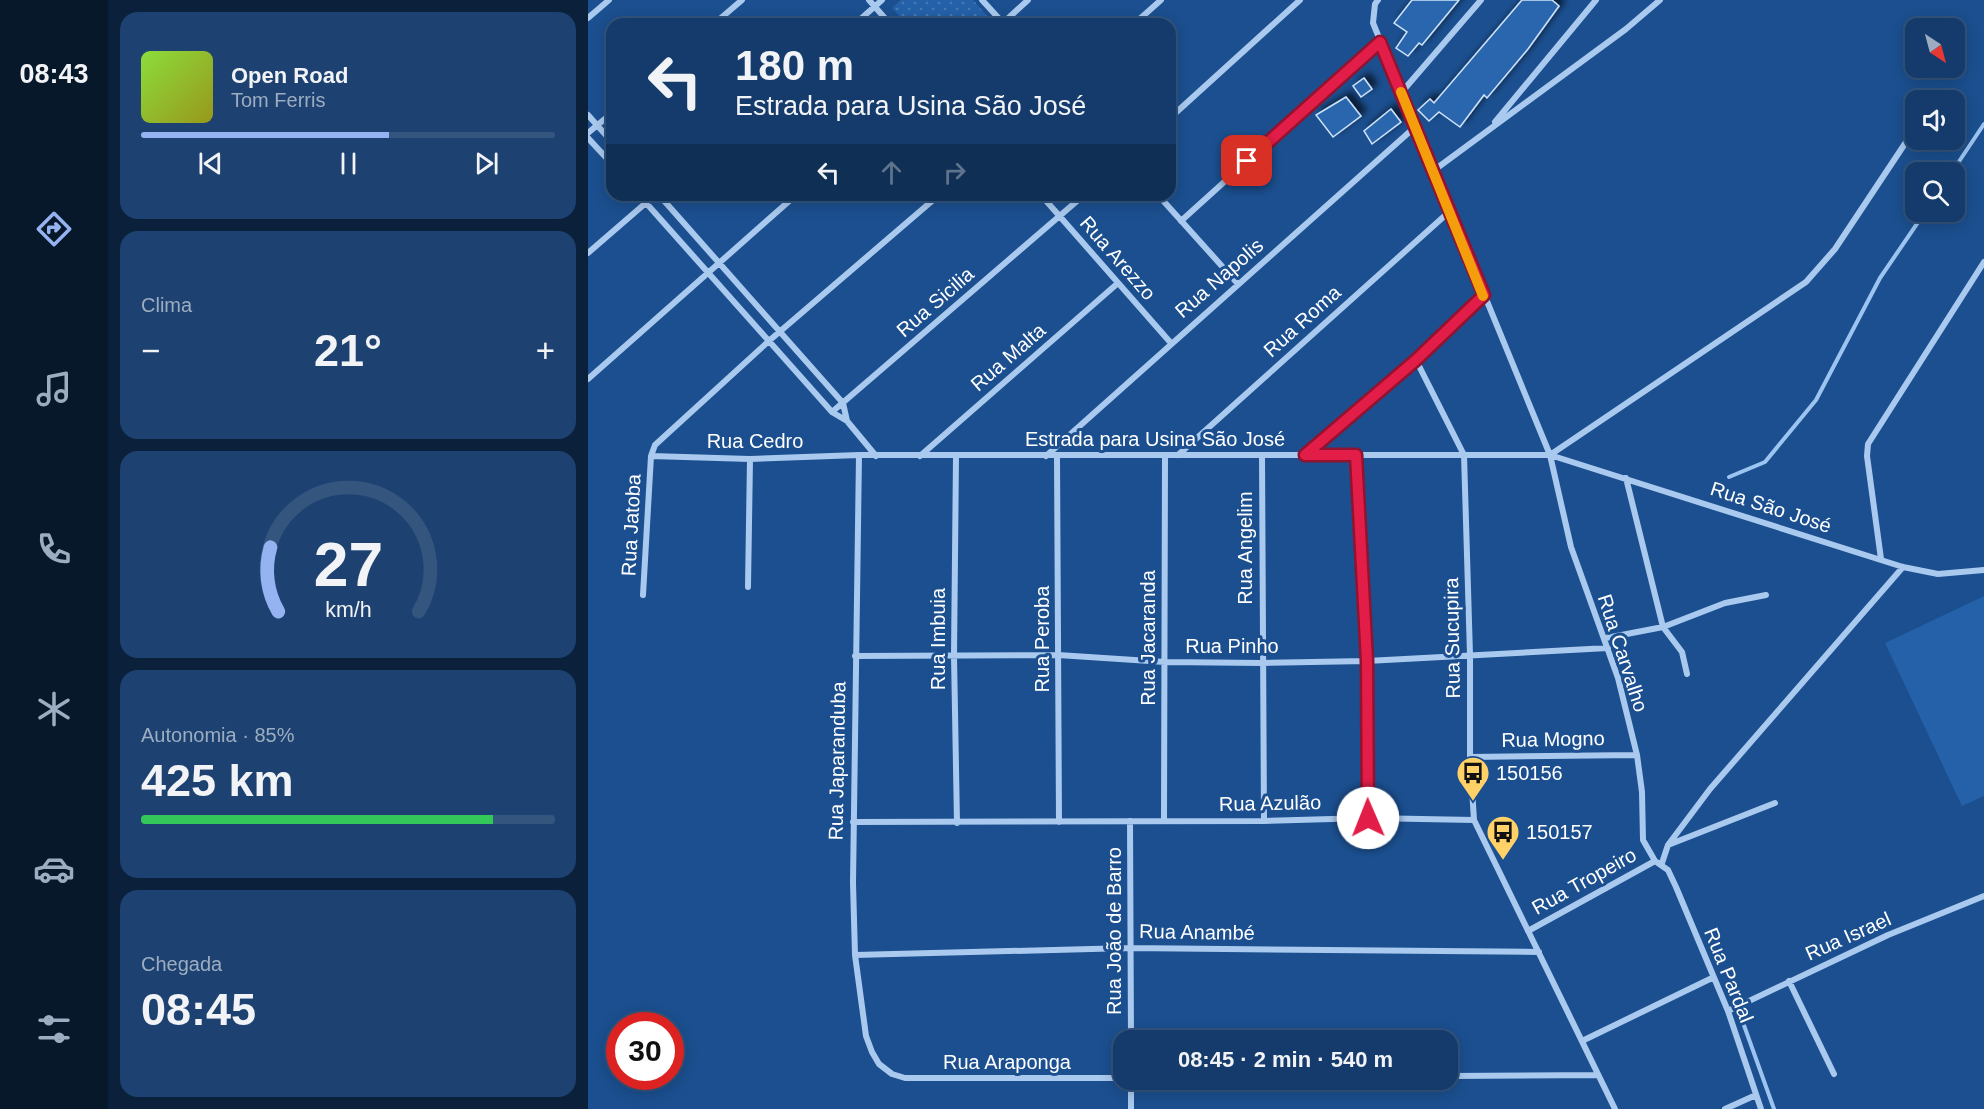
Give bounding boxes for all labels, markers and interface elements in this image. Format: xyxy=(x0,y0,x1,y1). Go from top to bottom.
north arrow xyxy=(1905,18,1965,78)
map controls xyxy=(1905,18,1965,222)
icon: left xyxy=(636,42,714,120)
text: 180 m xyxy=(735,42,854,89)
text: 08:43 xyxy=(19,59,89,89)
text: Open Road xyxy=(231,63,348,88)
text: Tom Ferris xyxy=(231,89,325,111)
button: sound xyxy=(1905,90,1965,150)
text: Estrada para Usina São José xyxy=(735,91,1086,121)
pin xyxy=(1221,135,1272,186)
icon: arrive xyxy=(1230,144,1263,177)
icon: previous xyxy=(194,147,227,180)
icon: pause xyxy=(332,147,365,180)
icon: next xyxy=(470,147,503,180)
icon: left xyxy=(812,156,845,189)
icon: ahead xyxy=(875,156,908,189)
icon: right xyxy=(938,156,971,189)
button: search xyxy=(1905,162,1965,222)
icon: directions xyxy=(33,208,75,250)
street label: Rua Arezzo xyxy=(1076,212,1160,304)
street label: Rua Napolis xyxy=(1171,234,1267,322)
street label: Rua Sicilia xyxy=(892,262,979,341)
street label: Rua Roma xyxy=(1259,280,1346,361)
text: Clima xyxy=(141,294,192,316)
street label: Rua Malta xyxy=(966,318,1050,395)
text: 21° xyxy=(314,325,382,376)
text: − xyxy=(141,332,160,369)
text: + xyxy=(536,332,555,369)
icon: music xyxy=(33,368,75,410)
street label: Estrada para Usina São José xyxy=(1025,428,1285,450)
street label: Rua Cedro xyxy=(707,430,803,452)
street label: Rua Jatoba xyxy=(617,472,645,577)
street label: Rua São José xyxy=(1708,477,1834,537)
street label: Rua Angelim xyxy=(1234,491,1256,605)
icon: phone xyxy=(33,528,75,570)
text: 27 xyxy=(313,530,383,599)
street label: Rua Jacaranda xyxy=(1137,569,1159,706)
street label: Rua Sucupira xyxy=(1440,576,1464,699)
street label: Rua Peroba xyxy=(1031,585,1053,692)
street label: Rua Imbuia xyxy=(927,587,949,690)
street label: Rua Carvalho xyxy=(1594,591,1652,715)
text: km/h xyxy=(325,598,371,622)
street label: Rua Pinho xyxy=(1185,635,1279,657)
street label: Rua Japaranduba xyxy=(825,680,849,841)
icon: climate xyxy=(33,688,75,730)
text: Autonomia · 85% xyxy=(141,724,294,746)
street label: Rua Mogno xyxy=(1501,727,1605,751)
text: 425 km xyxy=(141,755,294,806)
bus stop icon: 150156 xyxy=(1455,755,1491,802)
place label: 150156 xyxy=(1496,762,1563,784)
position arrow xyxy=(1336,786,1400,850)
street label: Rua Azulão xyxy=(1219,791,1321,815)
bus stop icon: 150157 xyxy=(1485,814,1521,861)
place label: 150157 xyxy=(1526,821,1593,843)
street label: Rua Tropeiro xyxy=(1528,843,1640,919)
street label: Rua João de Barro xyxy=(1103,847,1125,1015)
icon: car xyxy=(33,848,75,890)
street label: Rua Israel xyxy=(1802,907,1894,965)
street label: Rua Anambé xyxy=(1139,920,1255,944)
street label: Rua Pardal xyxy=(1700,924,1758,1026)
text: Chegada xyxy=(141,953,222,975)
text: 08:45 xyxy=(141,984,256,1035)
icon: filters xyxy=(33,1008,75,1050)
speed limit sign: 30 xyxy=(606,1012,684,1090)
text: 08:45 · 2 min · 540 m xyxy=(1178,1047,1393,1072)
street label: Rua Araponga xyxy=(943,1051,1072,1073)

